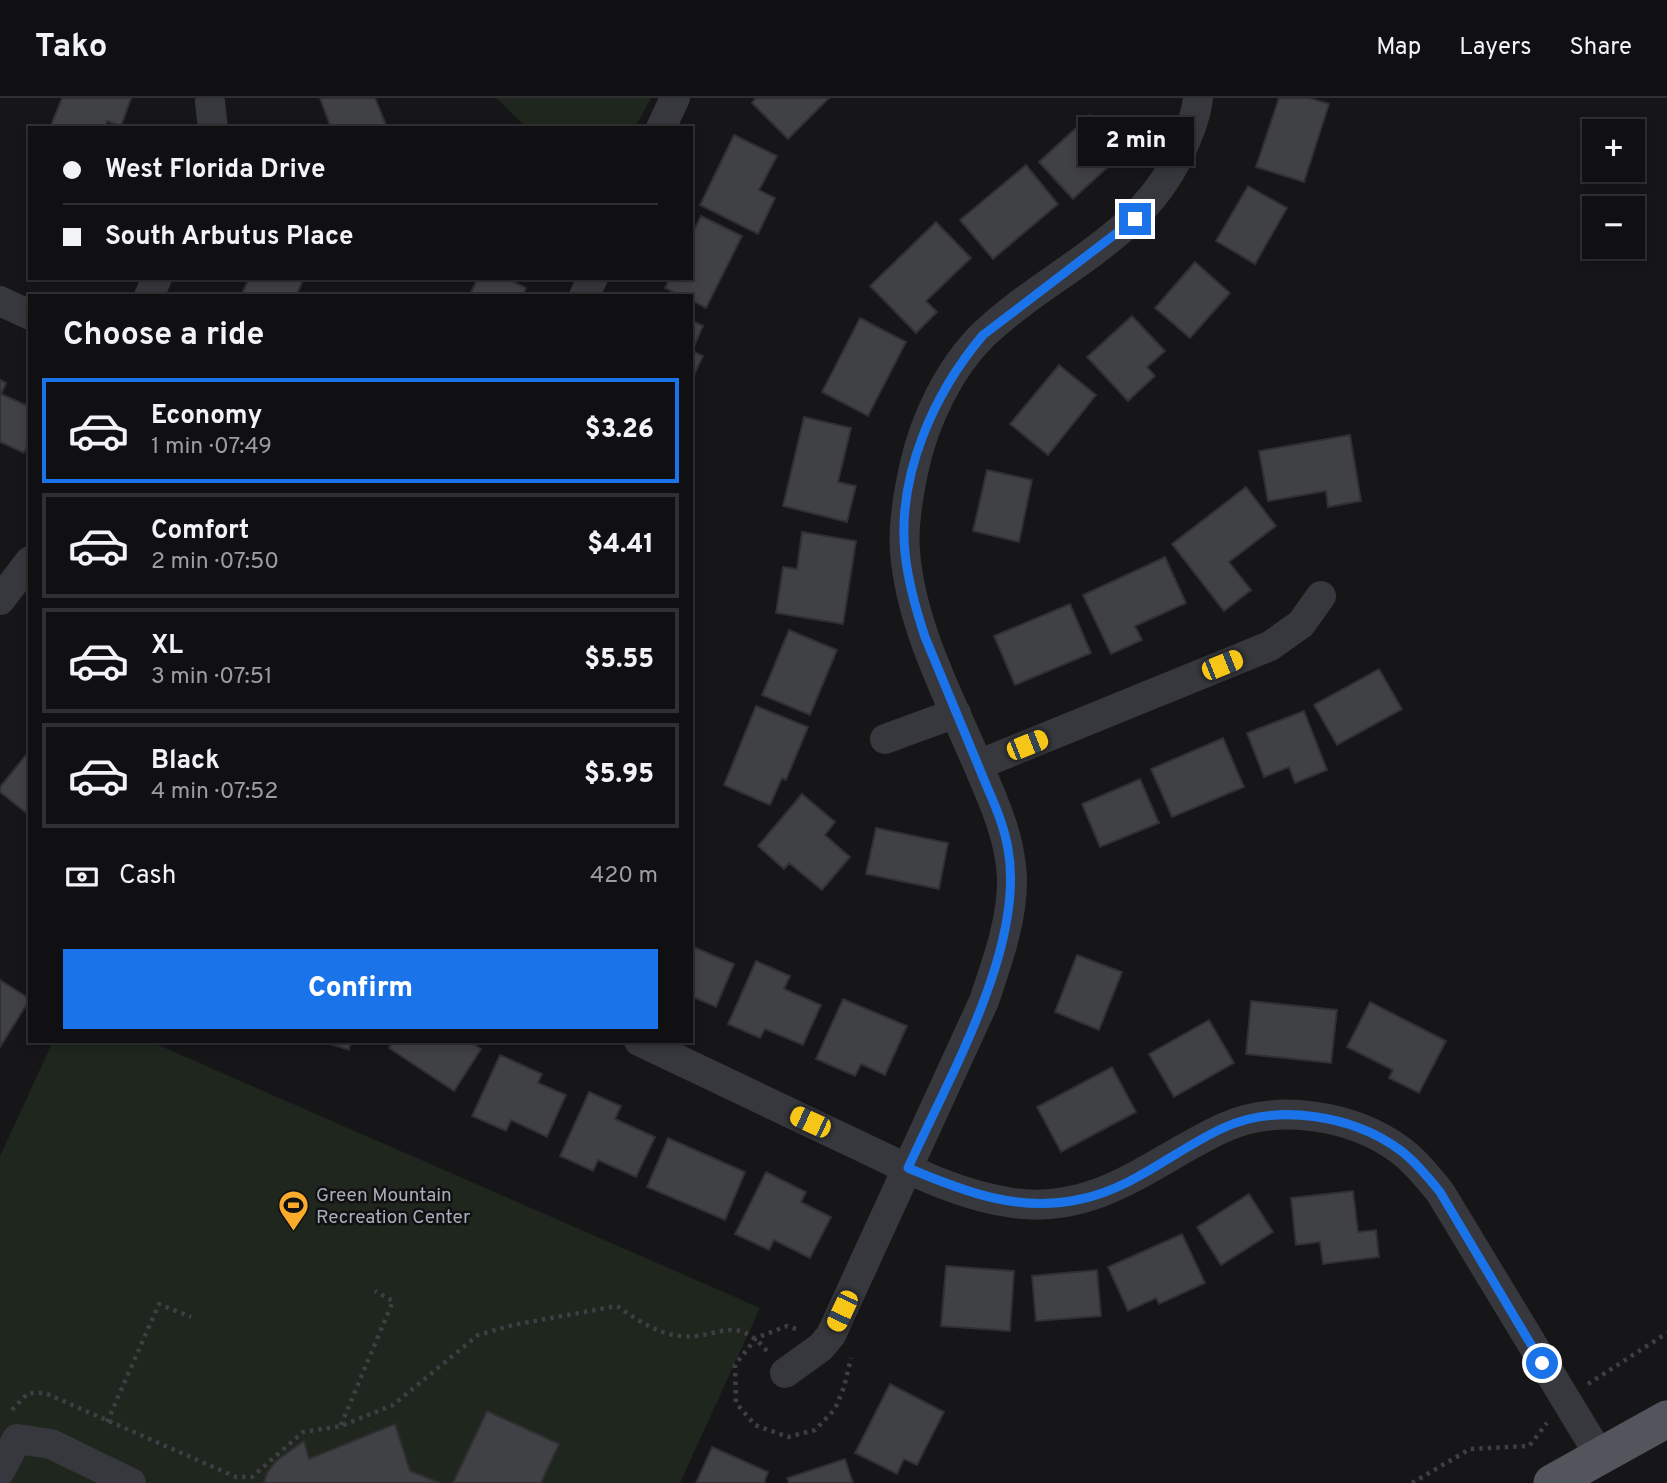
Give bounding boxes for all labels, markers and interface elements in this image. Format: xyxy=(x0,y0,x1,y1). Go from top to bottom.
text: Tako xyxy=(35,27,107,69)
text: Map xyxy=(1376,33,1421,63)
text: Layers xyxy=(1459,33,1531,63)
text: Share xyxy=(1569,33,1632,63)
callout: 2 min xyxy=(1077,117,1193,166)
map controls xyxy=(1582,119,1645,259)
button: + xyxy=(1582,119,1645,182)
text: 2 min xyxy=(1106,127,1166,156)
text: West Florida Drive xyxy=(105,154,325,187)
button: − xyxy=(1582,196,1645,259)
route end xyxy=(1119,203,1151,235)
text: South Arbutus Place xyxy=(105,221,353,254)
text: Choose a ride xyxy=(63,316,264,356)
icon: car xyxy=(67,399,130,462)
text: Economy xyxy=(151,400,262,433)
text: $3.26 xyxy=(585,414,654,447)
text: 1 min · 07:49 xyxy=(151,433,272,462)
icon: car xyxy=(67,514,130,577)
text: Comfort xyxy=(151,515,249,548)
text: $4.41 xyxy=(587,529,654,562)
text: 2 min · 07:50 xyxy=(151,548,279,577)
icon: car xyxy=(67,629,130,692)
text: XL xyxy=(151,630,183,663)
text: $5.55 xyxy=(584,644,654,677)
car xyxy=(1199,647,1246,683)
text: 3 min · 07:51 xyxy=(151,663,273,692)
car xyxy=(1004,727,1051,763)
icon: car xyxy=(67,744,130,807)
text: Black xyxy=(151,745,220,778)
text: $5.95 xyxy=(584,759,654,792)
text: 4 min · 07:52 xyxy=(151,778,278,807)
icon: cash xyxy=(63,858,101,896)
text: Cash xyxy=(119,860,176,893)
text: 420 m xyxy=(590,862,658,891)
button: Confirm xyxy=(63,949,658,1029)
car xyxy=(787,1104,834,1140)
place label: Green Mountain Recreation Center xyxy=(316,1184,471,1230)
sports icon: Green Mountain Recreation Center xyxy=(276,1188,310,1232)
car xyxy=(824,1288,861,1334)
route start xyxy=(1526,1347,1558,1379)

